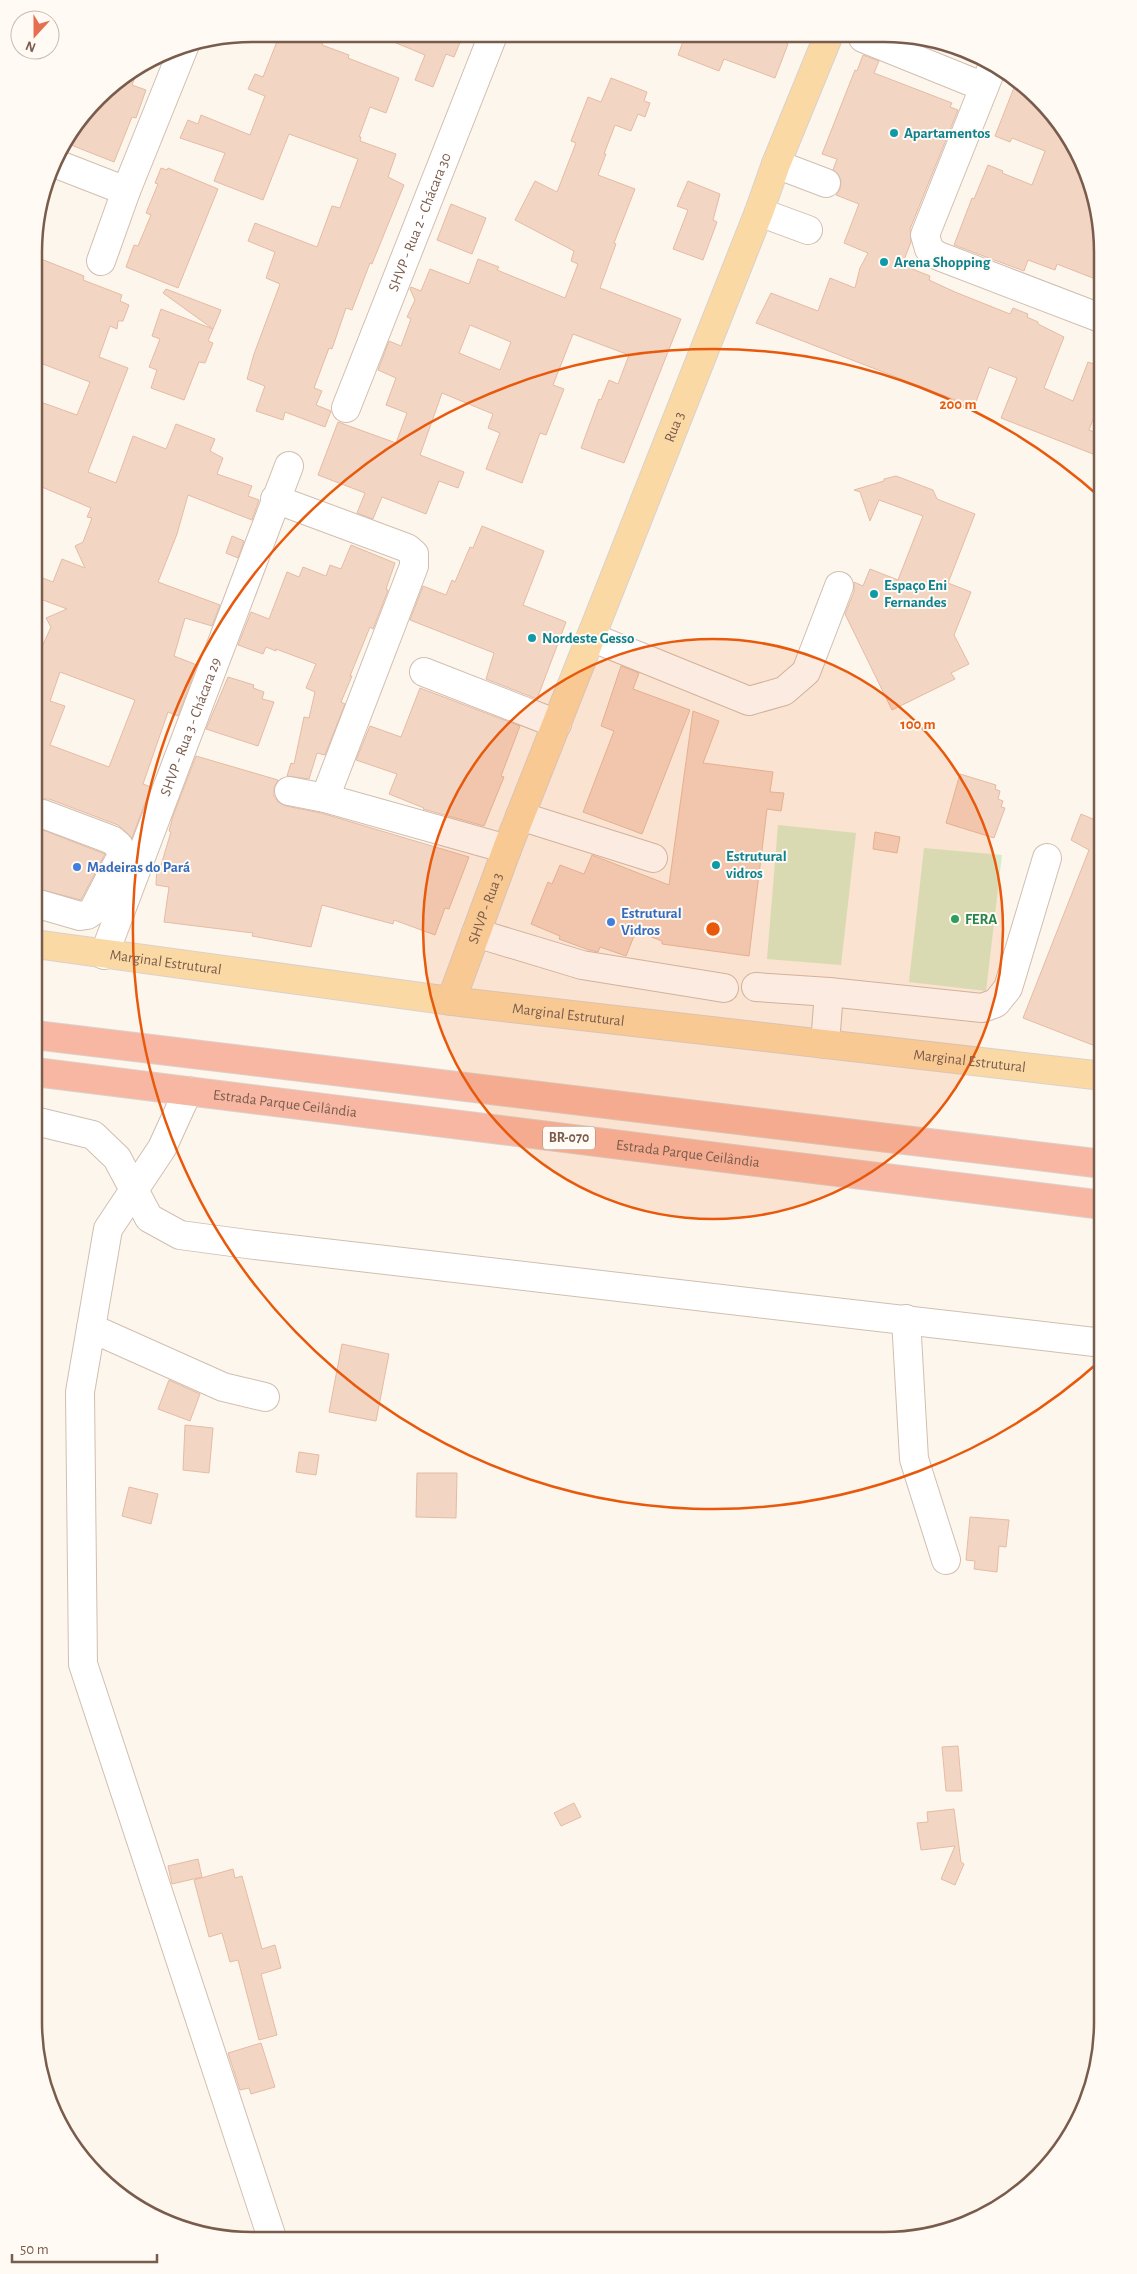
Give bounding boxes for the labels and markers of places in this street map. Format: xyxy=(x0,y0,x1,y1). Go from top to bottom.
place label: Apartamentos xyxy=(904,126,991,141)
marker: Apartamentos xyxy=(888,127,900,139)
place label: Arena Shopping xyxy=(894,255,991,270)
marker: Arena Shopping xyxy=(878,256,890,268)
place label: Espaço Eni Fernandes xyxy=(884,578,947,610)
marker: Espaço Eni Fernandes xyxy=(868,588,880,600)
place label: Nordeste Gesso xyxy=(542,631,634,646)
marker: Nordeste Gesso xyxy=(526,632,538,644)
place label: Estrutural vidros xyxy=(726,849,787,881)
marker: Estrutural vidros xyxy=(710,859,722,871)
place label: Madeiras do Pará xyxy=(87,860,190,875)
marker: Madeiras do Pará xyxy=(71,861,83,873)
place label: Estrutural Vidros xyxy=(621,906,682,938)
place label: FERA xyxy=(965,912,997,927)
marker: FERA xyxy=(949,913,961,925)
marker: Estrutural Vidros xyxy=(605,916,617,928)
centre of rings xyxy=(704,920,722,938)

